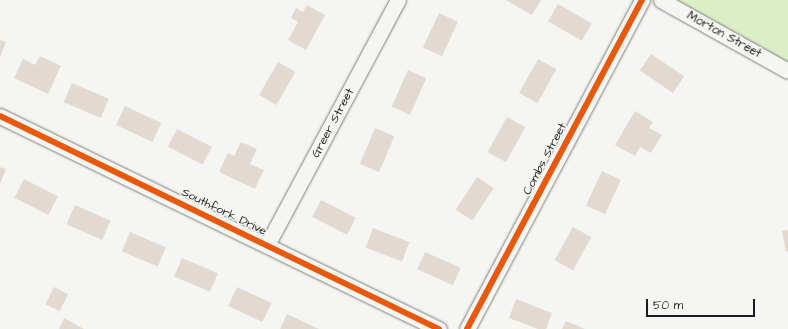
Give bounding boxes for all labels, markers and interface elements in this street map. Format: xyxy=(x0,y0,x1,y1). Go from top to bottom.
street label: Morton Street xyxy=(684,9,764,61)
street label: Greer Street xyxy=(309,86,357,160)
street label: Combs Street xyxy=(520,121,570,197)
street label: Southfork Drive xyxy=(179,185,269,239)
scale bar xyxy=(648,291,757,317)
text: 50 m xyxy=(653,297,683,314)

